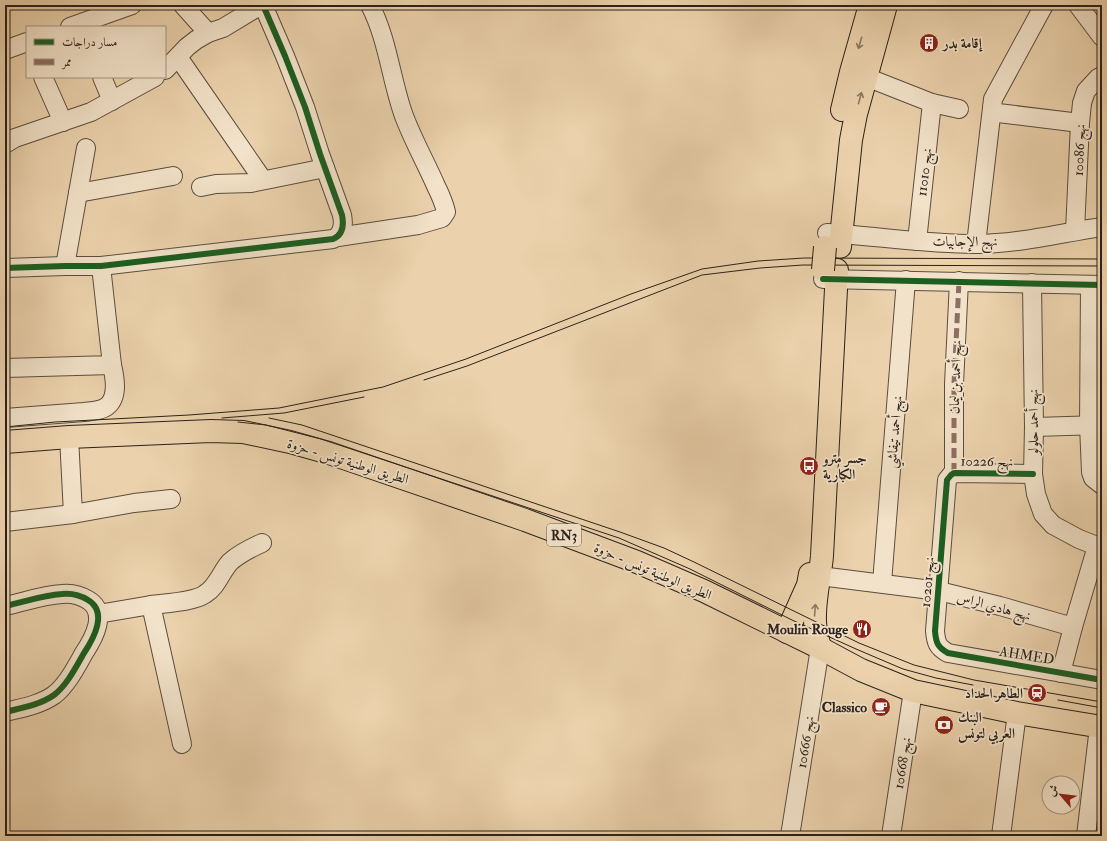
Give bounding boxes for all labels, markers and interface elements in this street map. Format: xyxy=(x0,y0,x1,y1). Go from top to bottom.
legend xyxy=(26,26,166,78)
building icon: إقامة بدر xyxy=(918,32,940,54)
text: مسار دراجات xyxy=(62,35,117,50)
place label: إقامة بدر xyxy=(941,35,983,52)
one-way arrow xyxy=(855,36,863,49)
text: ممر xyxy=(60,55,72,70)
one-way arrow xyxy=(857,92,864,105)
street label: نهج 10086 xyxy=(1070,123,1093,177)
street label: نهج 11010 xyxy=(913,147,940,198)
street label: نهج الإجابيات xyxy=(932,233,998,254)
street label: نهج أحمد بن ليمان xyxy=(944,340,969,414)
street label: نهج أحمد حلولو xyxy=(1023,389,1046,457)
street label: نهج أحمد تيفاشي xyxy=(881,395,911,469)
street label: الطريق الوطنية تونس - حزوة xyxy=(285,435,411,489)
place label: جسر مترو الكبارية xyxy=(821,450,867,483)
street label: نهج 10226 xyxy=(960,453,1013,474)
bus stop icon: جسر مترو الكبارية xyxy=(798,455,820,477)
road number: RN3 xyxy=(547,524,581,546)
street label: الطريق الوطنية تونس - حزوة xyxy=(591,539,714,605)
street label: نهج 10201 xyxy=(917,556,942,608)
street label: نهج هادي الراس xyxy=(954,588,1033,628)
one-way arrow xyxy=(812,604,819,617)
restaurant icon: Moulin Rouge xyxy=(851,618,873,640)
place label: Moulin Rouge xyxy=(766,621,848,639)
street label: AHMED xyxy=(997,643,1056,668)
station icon: الطاهر الحداد xyxy=(1026,682,1048,704)
place label: الطاهر الحداد xyxy=(965,685,1023,703)
cafe icon: Classico xyxy=(870,696,892,718)
place label: Classico xyxy=(822,699,867,716)
place label: البنك العربي لتونس xyxy=(958,709,1015,745)
bank icon: البنك العربي لتونس xyxy=(933,714,955,736)
street label: نهج 10666 xyxy=(793,715,822,770)
street label: نهج 10668 xyxy=(890,736,919,791)
north arrow xyxy=(1041,775,1081,815)
text: ش xyxy=(1044,783,1061,798)

